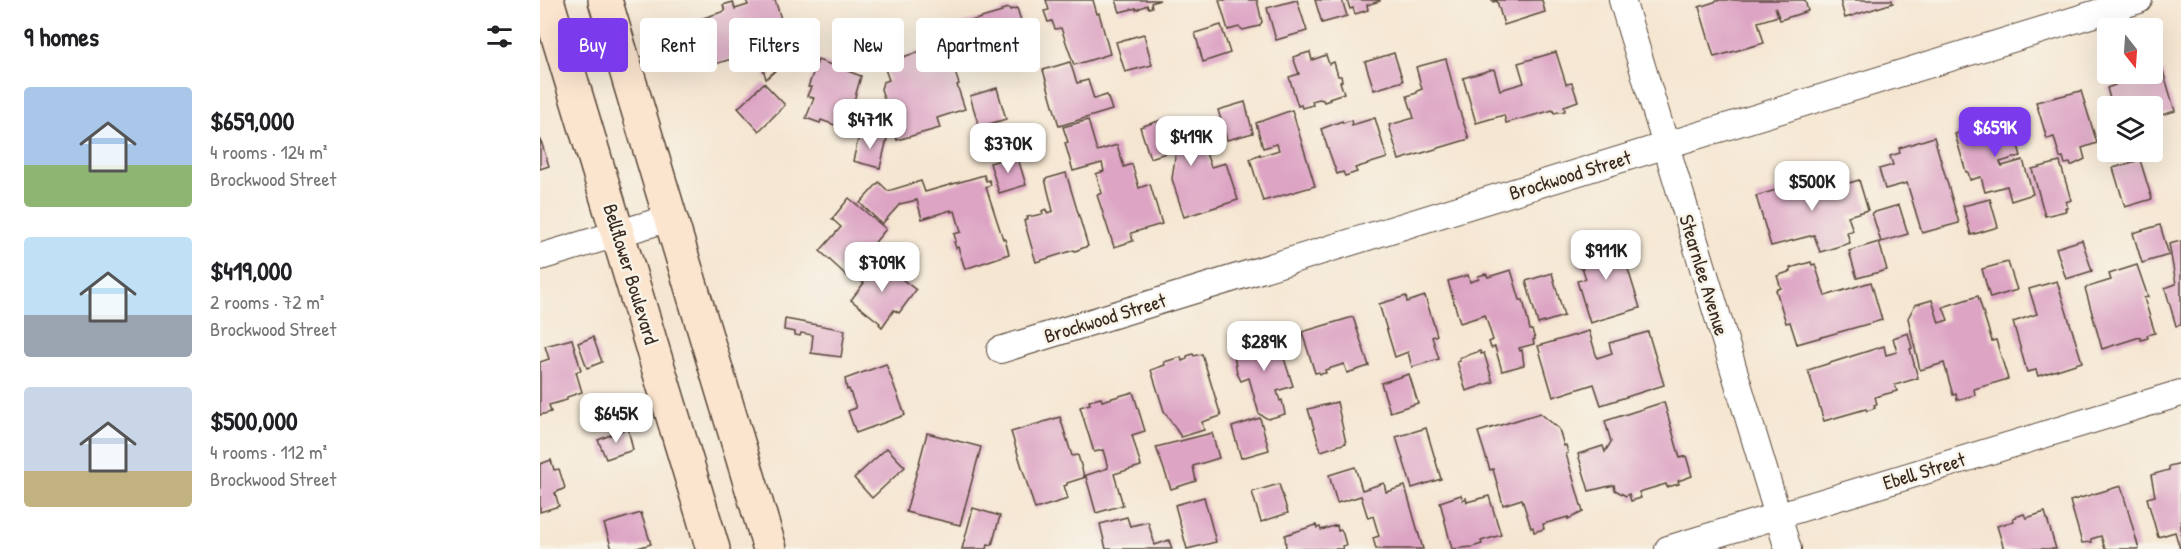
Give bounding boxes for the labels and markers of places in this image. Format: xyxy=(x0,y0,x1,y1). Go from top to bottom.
pin: $471K xyxy=(828,99,912,150)
pin: $659K xyxy=(1953,107,2037,158)
pin: $419K xyxy=(1149,116,1233,167)
pin: $370K xyxy=(966,123,1050,174)
pin: $500K xyxy=(1770,161,1854,212)
pin: $911K xyxy=(1564,230,1648,281)
pin: $709K xyxy=(840,242,924,293)
pin: $289K xyxy=(1222,321,1306,372)
pin: $645K xyxy=(574,393,658,444)

